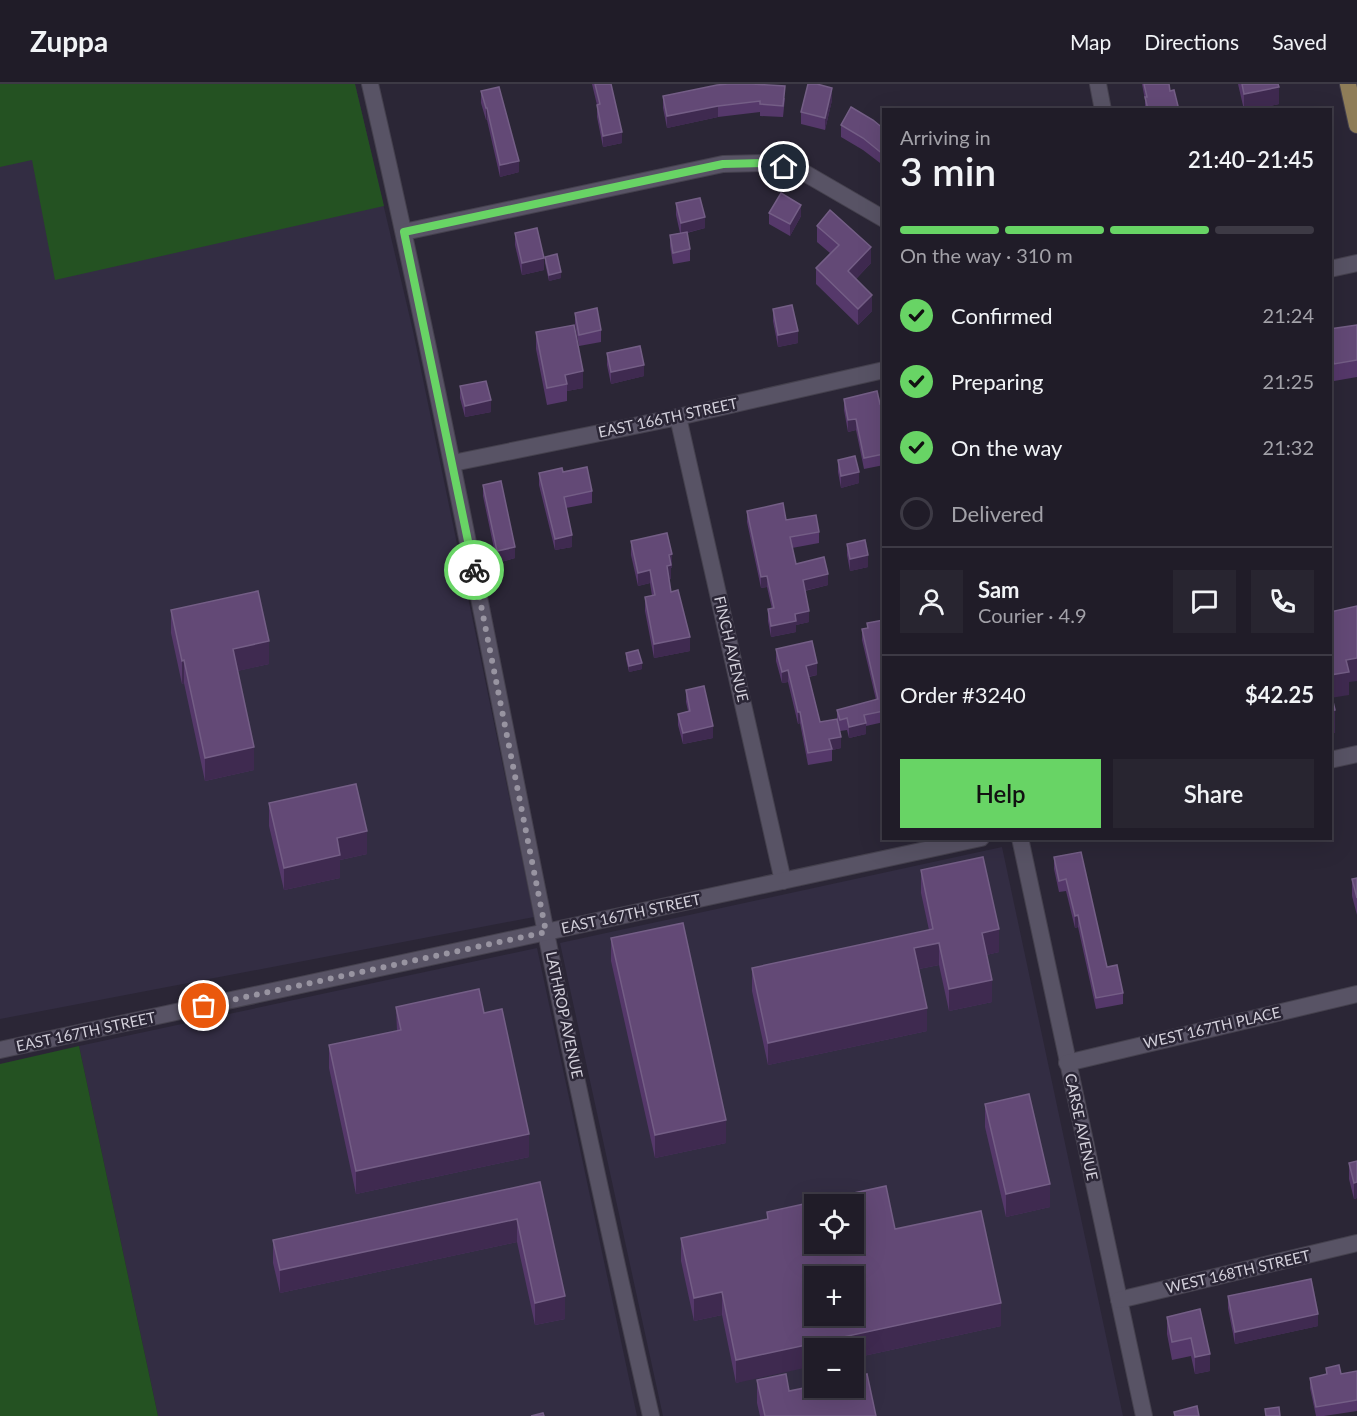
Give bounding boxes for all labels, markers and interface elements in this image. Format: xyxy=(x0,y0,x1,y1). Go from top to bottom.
text: Zuppa xyxy=(30,24,108,58)
text: Map xyxy=(1070,29,1111,54)
text: Directions xyxy=(1144,29,1239,54)
text: Saved xyxy=(1272,29,1327,54)
text: Arriving in xyxy=(900,125,991,149)
pin xyxy=(758,141,809,192)
text: 21:40–21:45 xyxy=(1188,146,1314,173)
text: 3 min xyxy=(900,148,996,194)
icon: home xyxy=(767,150,800,183)
text: On the way · 310 m xyxy=(900,243,1073,267)
icon: check xyxy=(900,299,933,332)
text: Confirmed xyxy=(951,302,1053,329)
text: 21:24 xyxy=(1263,303,1314,327)
icon: check xyxy=(900,365,933,398)
text: Preparing xyxy=(951,368,1043,395)
text: 21:25 xyxy=(1263,369,1314,393)
street label: EAST 166TH STREET xyxy=(596,393,739,441)
icon: check xyxy=(900,431,933,464)
text: On the way xyxy=(951,434,1062,461)
text: 21:32 xyxy=(1263,435,1314,459)
text: Delivered xyxy=(951,500,1044,527)
courier xyxy=(444,540,504,600)
icon: bike xyxy=(458,554,491,587)
button: person xyxy=(900,570,963,633)
button: chat xyxy=(1173,570,1236,633)
button: phone xyxy=(1251,570,1314,633)
text: Sam xyxy=(978,576,1020,603)
street label: FINCH AVENUE xyxy=(711,594,753,704)
text: Courier · 4.9 xyxy=(978,603,1087,627)
text: Order #3240 xyxy=(900,681,1026,708)
text: $42.25 xyxy=(1245,681,1314,708)
button: Help xyxy=(900,759,1101,828)
button: Share xyxy=(1113,759,1314,828)
street label: EAST 167TH STREET xyxy=(559,889,702,937)
street label: LATHROP AVENUE xyxy=(543,950,587,1080)
pin xyxy=(178,980,229,1031)
icon: bag xyxy=(187,989,220,1022)
street label: WEST 167TH PLACE xyxy=(1141,1002,1282,1052)
street label: EAST 167TH STREET xyxy=(14,1007,157,1055)
street label: CARSE AVENUE xyxy=(1062,1072,1102,1182)
map controls xyxy=(804,1194,864,1398)
button: locate xyxy=(804,1194,864,1254)
street label: WEST 168TH STREET xyxy=(1164,1246,1312,1296)
button: + xyxy=(804,1266,864,1326)
button: − xyxy=(804,1338,864,1398)

